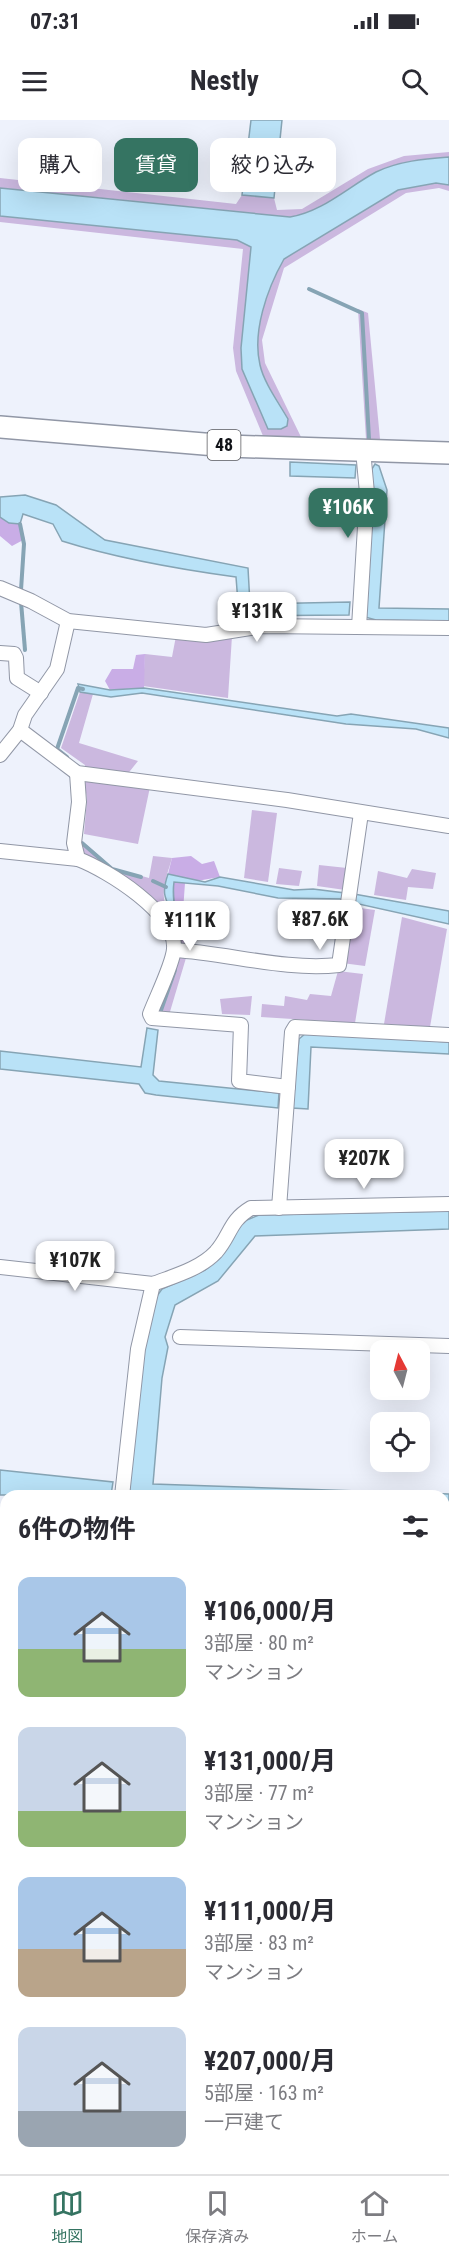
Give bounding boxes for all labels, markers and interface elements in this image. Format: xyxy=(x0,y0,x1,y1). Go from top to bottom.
text: 07:31 xyxy=(30,9,81,34)
icon: menu xyxy=(18,65,51,98)
text: Nestly xyxy=(190,65,259,97)
icon: search xyxy=(398,65,431,98)
chip: 購入 xyxy=(18,138,102,192)
chip: 賃貸 xyxy=(114,138,198,192)
chip: 絞り込み xyxy=(210,138,336,192)
road number: 48 xyxy=(208,430,240,460)
pin: ¥106K xyxy=(306,488,390,539)
text: ¥106K xyxy=(323,495,373,519)
pin: ¥131K xyxy=(215,592,299,643)
text: ¥131K xyxy=(232,599,282,623)
pin: ¥87.6K xyxy=(271,900,369,951)
pin: ¥111K xyxy=(148,901,232,952)
text: ¥87.6K xyxy=(292,907,348,931)
text: ¥111K xyxy=(165,908,215,932)
pin: ¥207K xyxy=(322,1139,406,1190)
text: ¥207K xyxy=(339,1146,389,1170)
pin: ¥107K xyxy=(33,1241,117,1292)
text: ¥107K xyxy=(50,1248,100,1272)
north arrow xyxy=(370,1340,430,1400)
map controls xyxy=(370,1340,430,1472)
button: locate xyxy=(370,1412,430,1472)
icon: filters xyxy=(399,1510,432,1543)
text: 6件の物件 xyxy=(18,1514,135,1544)
text: ¥106,000/月 xyxy=(204,1596,336,1626)
icon: home xyxy=(66,1601,138,1673)
text: 3部屋 · 80 m² xyxy=(204,1631,314,1655)
text: マンション xyxy=(204,1660,304,1684)
text: ¥131,000/月 xyxy=(204,1746,336,1776)
icon: home xyxy=(66,1751,138,1823)
text: 3部屋 · 77 m² xyxy=(204,1781,314,1805)
text: マンション xyxy=(204,1810,304,1834)
text: ¥111,000/月 xyxy=(204,1896,336,1926)
icon: home xyxy=(66,1901,138,1973)
text: 3部屋 · 83 m² xyxy=(204,1931,314,1955)
text: マンション xyxy=(204,1960,304,1984)
text: ¥207,000/月 xyxy=(204,2046,336,2076)
icon: home xyxy=(66,2051,138,2123)
text: 5部屋 · 163 m² xyxy=(204,2081,324,2105)
text: 一戸建て xyxy=(204,2110,284,2134)
tab: 地図 xyxy=(51,2187,84,2247)
tab: 保存済み xyxy=(185,2187,249,2247)
tab: ホーム xyxy=(351,2187,398,2247)

